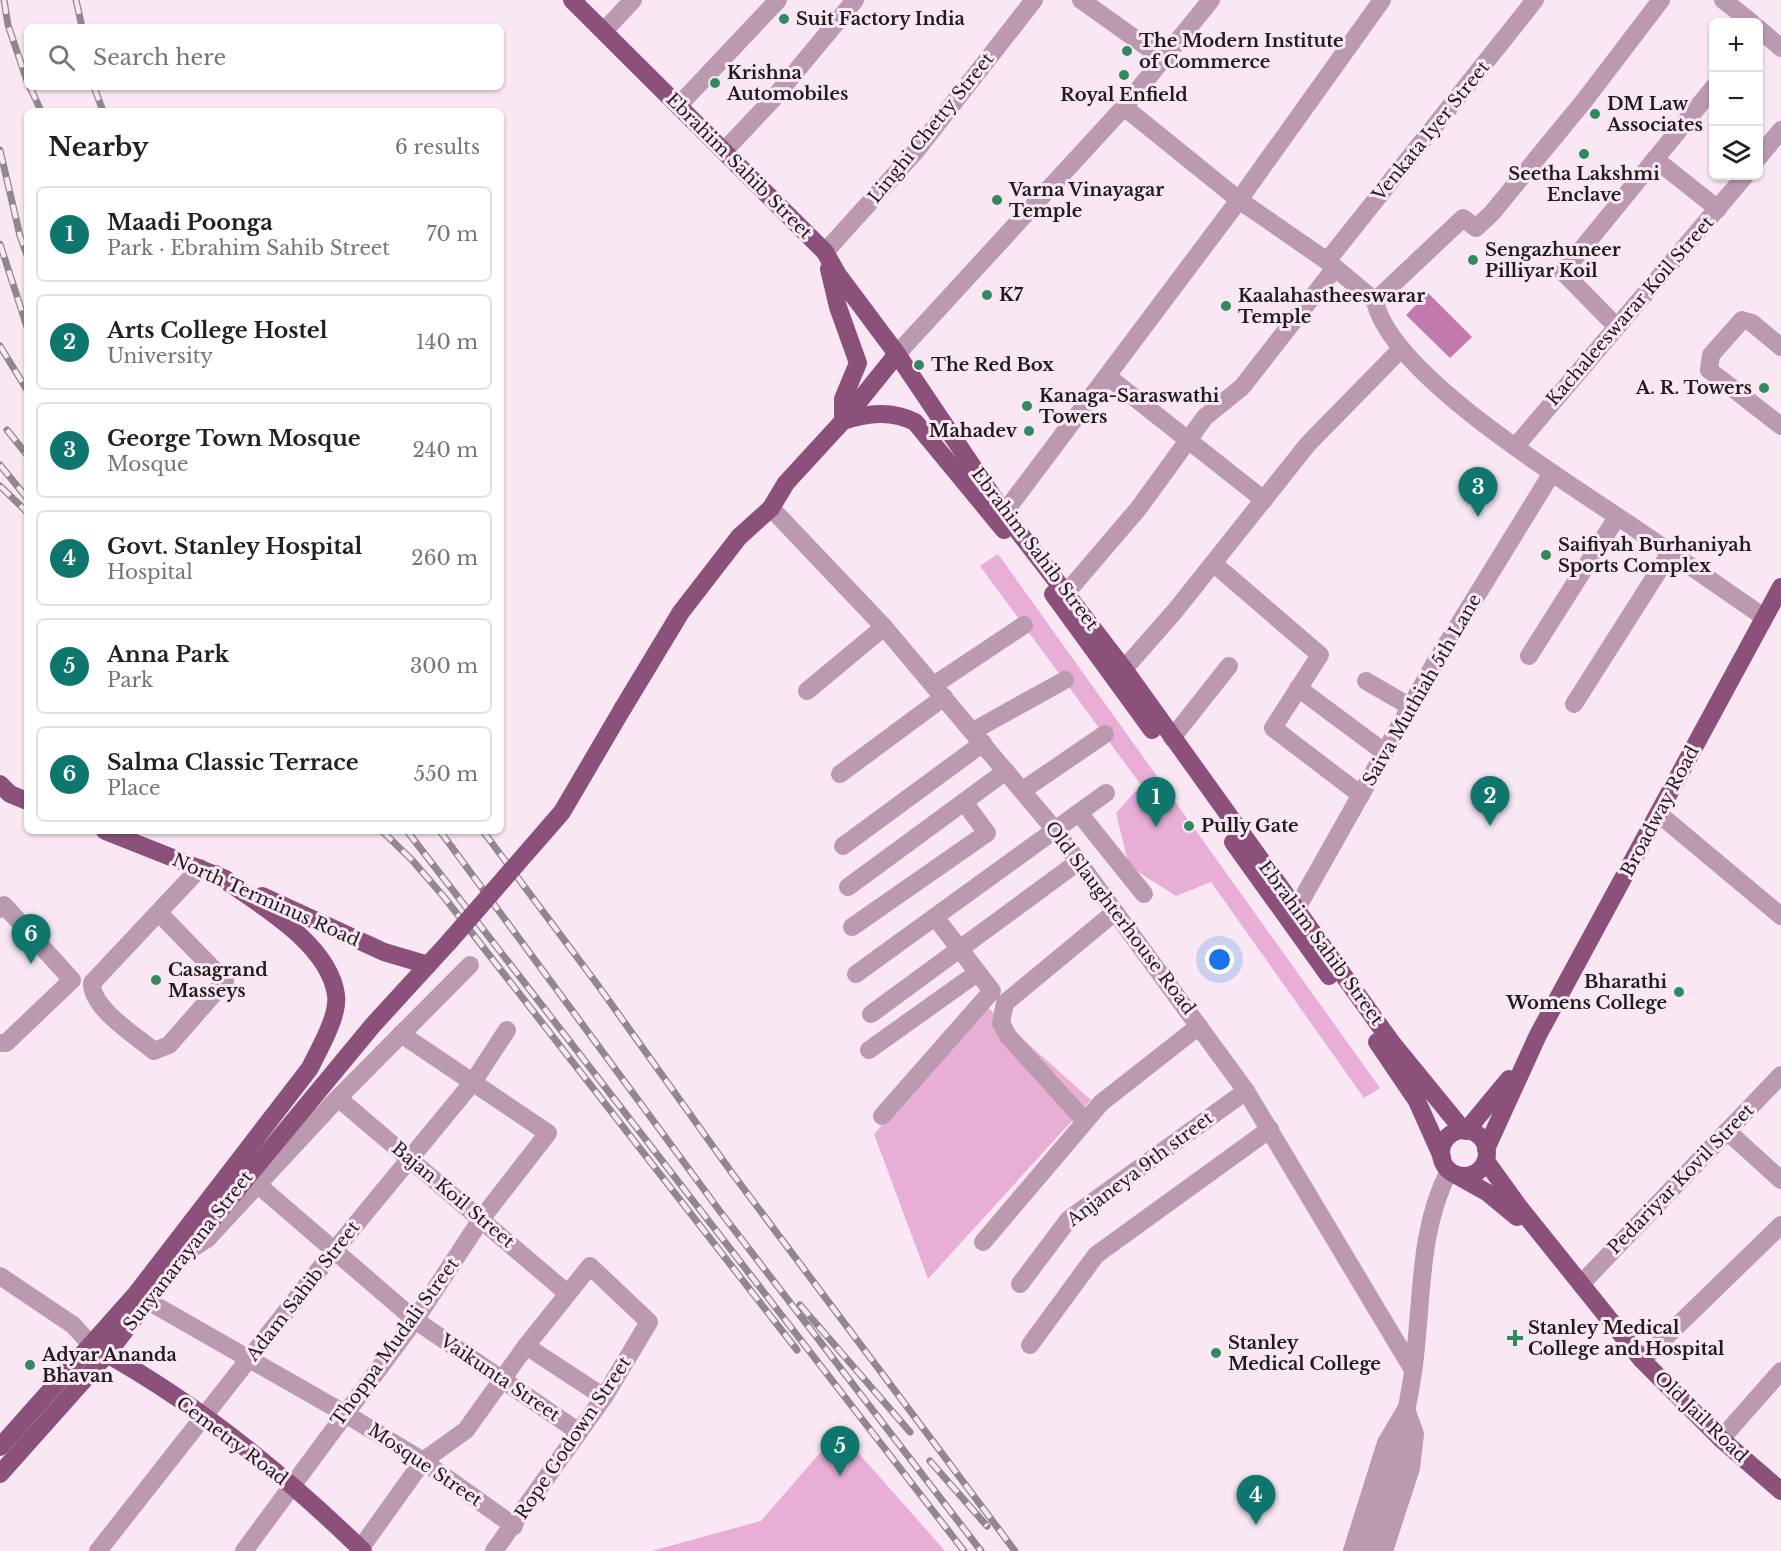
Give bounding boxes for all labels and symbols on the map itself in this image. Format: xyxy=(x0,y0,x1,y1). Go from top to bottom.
place label: Suit Factory India xyxy=(796,8,966,30)
marker: Suit Factory India xyxy=(777,12,791,26)
place label: The Modern Institute of Commerce xyxy=(1139,30,1344,73)
marker: The Modern Institute of Commerce xyxy=(1120,44,1134,58)
street label: Linghi Chetty Street xyxy=(864,48,999,208)
street label: Venkata Iyer Street xyxy=(1367,56,1494,206)
place label: Krishna Automobiles xyxy=(726,62,848,105)
marker: Royal Enfield xyxy=(1117,68,1131,82)
marker: Krishna Automobiles xyxy=(708,76,722,90)
place label: Royal Enfield xyxy=(1060,84,1188,106)
street label: Ebrahim Sahib Street xyxy=(661,88,817,244)
place label: DM Law Associates xyxy=(1606,93,1703,136)
marker: DM Law Associates xyxy=(1588,107,1602,121)
marker: Seetha Lakshmi Enclave xyxy=(1577,147,1591,161)
place label: Seetha Lakshmi Enclave xyxy=(1508,163,1660,206)
place label: Varna Vinayagar Temple xyxy=(1008,179,1164,222)
marker: Varna Vinayagar Temple xyxy=(990,193,1004,207)
street label: Kachaleeswarar Koil Street xyxy=(1542,212,1718,410)
place label: Sengazhuneer Pilliyar Koil xyxy=(1485,239,1621,282)
marker: Sengazhuneer Pilliyar Koil xyxy=(1466,253,1480,267)
place label: K7 xyxy=(999,284,1024,306)
place label: Kaalahastheeswarar Temple xyxy=(1238,285,1425,328)
marker: K7 xyxy=(980,288,994,302)
marker: Kaalahastheeswarar Temple xyxy=(1219,299,1233,313)
place label: The Red Box xyxy=(931,354,1054,376)
marker: The Red Box xyxy=(912,358,926,372)
place label: A. R. Towers xyxy=(1635,377,1752,399)
marker: A. R. Towers xyxy=(1757,381,1771,395)
place label: Kanaga-Saraswathi Towers xyxy=(1039,385,1220,428)
marker: Kanaga-Saraswathi Towers xyxy=(1020,399,1034,413)
place label: Mahadev xyxy=(929,420,1018,442)
marker: Mahadev xyxy=(1022,424,1036,438)
street label: Ebrahim Sahib Street xyxy=(967,463,1103,635)
pin: 3 xyxy=(1458,468,1498,517)
place label: Saifiyah Burhaniyah Sports Complex xyxy=(1558,534,1752,577)
marker: Saifiyah Burhaniyah Sports Complex xyxy=(1539,548,1553,562)
street label: Saiva Muthiah 5th Lane xyxy=(1358,590,1486,790)
street label: Broadway Road xyxy=(1616,742,1704,880)
pin: 2 xyxy=(1470,776,1510,826)
pin: 1 xyxy=(1136,778,1176,827)
place label: Pully Gate xyxy=(1201,815,1299,837)
street label: Old Slaughterhouse Road xyxy=(1040,817,1200,1019)
marker: Pully Gate xyxy=(1182,819,1196,833)
street label: North Terminus Road xyxy=(169,849,363,951)
street label: Ebrahim Sahib Street xyxy=(1254,857,1388,1030)
pin: 6 xyxy=(12,914,51,964)
your location xyxy=(1205,945,1234,974)
place label: Casagrand Masseys xyxy=(168,959,268,1002)
place label: Bharathi Womens College xyxy=(1505,971,1667,1014)
marker: Casagrand Masseys xyxy=(149,973,163,987)
marker: Bharathi Womens College xyxy=(1672,985,1686,999)
street label: Pedariyar Kovil Street xyxy=(1603,1099,1759,1259)
street label: Anjaneya 9th street xyxy=(1062,1107,1218,1232)
street label: Bajan Koil Street xyxy=(387,1137,519,1253)
street label: Suryanarayana Street xyxy=(119,1167,257,1335)
street label: Adam Sahib Street xyxy=(241,1217,365,1366)
street label: Thoppa Mudali Street xyxy=(327,1253,464,1430)
place label: Stanley Medical College and Hospital xyxy=(1528,1317,1725,1360)
street label: Vaikunta Street xyxy=(435,1329,564,1426)
marker: Stanley Medical College and Hospital xyxy=(1506,1329,1524,1347)
place label: Stanley Medical College xyxy=(1228,1332,1381,1375)
place label: Adyar Ananda Bhavan xyxy=(41,1344,178,1387)
marker: Stanley Medical College xyxy=(1209,1346,1223,1360)
street label: Rope Godown Street xyxy=(510,1352,636,1524)
marker: Adyar Ananda Bhavan xyxy=(23,1358,37,1372)
street label: Old Jail Road xyxy=(1650,1367,1752,1467)
street label: Cemetry Road xyxy=(172,1392,292,1490)
street label: Mosque Street xyxy=(364,1419,486,1511)
pin: 5 xyxy=(820,1426,860,1476)
pin: 4 xyxy=(1236,1476,1276,1525)

